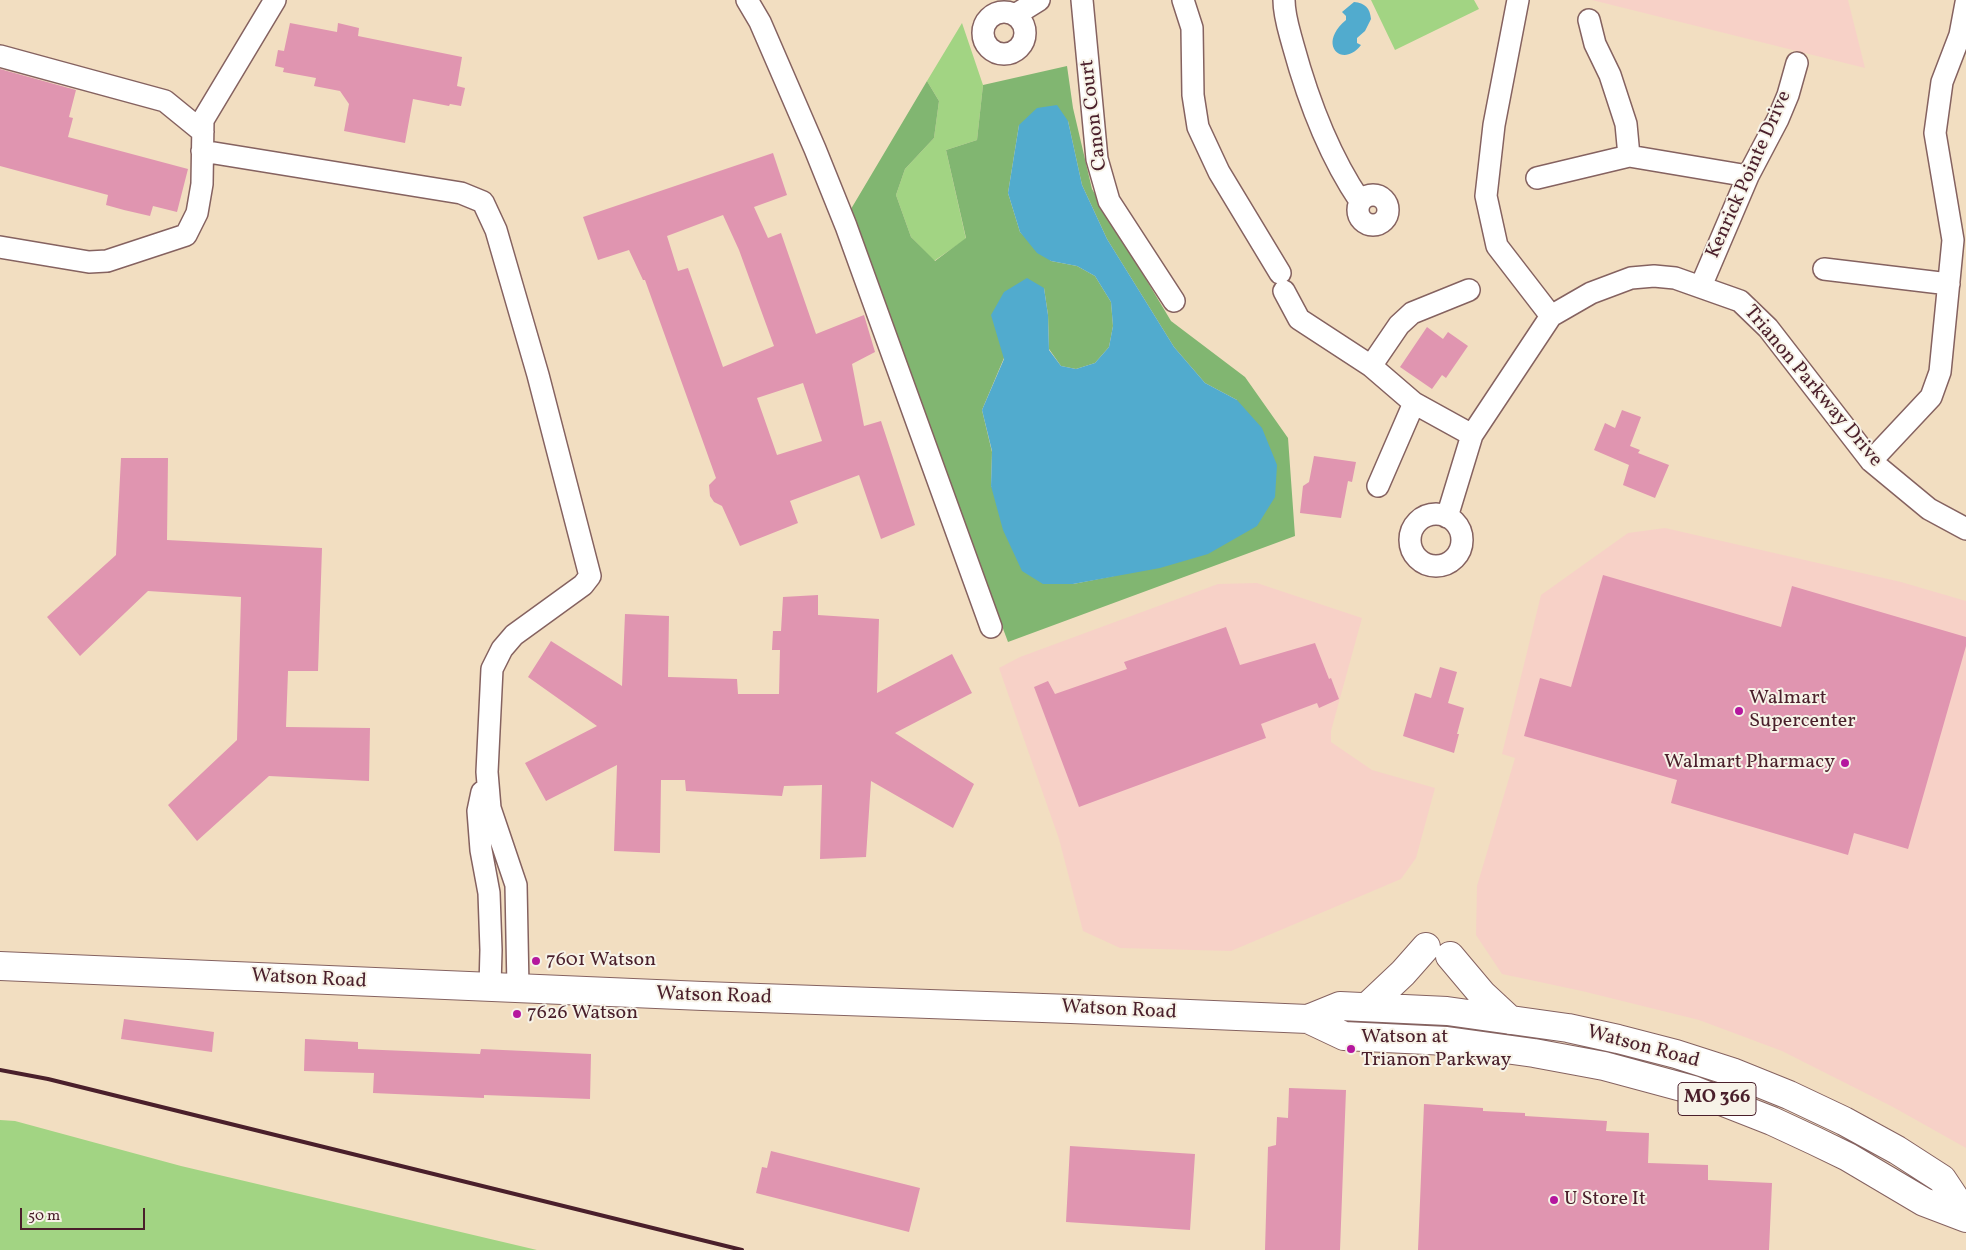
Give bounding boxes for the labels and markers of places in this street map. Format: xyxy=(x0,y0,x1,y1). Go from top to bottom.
place label: Walmart Supercenter xyxy=(1749,687,1856,734)
marker: Walmart Supercenter xyxy=(1733,705,1745,717)
place label: Walmart Pharmacy xyxy=(1664,751,1835,775)
marker: Walmart Pharmacy xyxy=(1839,757,1851,769)
place label: 7601 Watson xyxy=(546,949,656,973)
marker: 7601 Watson xyxy=(530,955,542,967)
place label: 7626 Watson xyxy=(527,1002,638,1026)
marker: 7626 Watson xyxy=(511,1008,523,1020)
place label: Watson at Trianon Parkway xyxy=(1361,1026,1511,1073)
marker: Watson at Trianon Parkway xyxy=(1345,1043,1357,1055)
place label: U Store It xyxy=(1564,1188,1646,1212)
marker: U Store It xyxy=(1548,1194,1560,1206)

